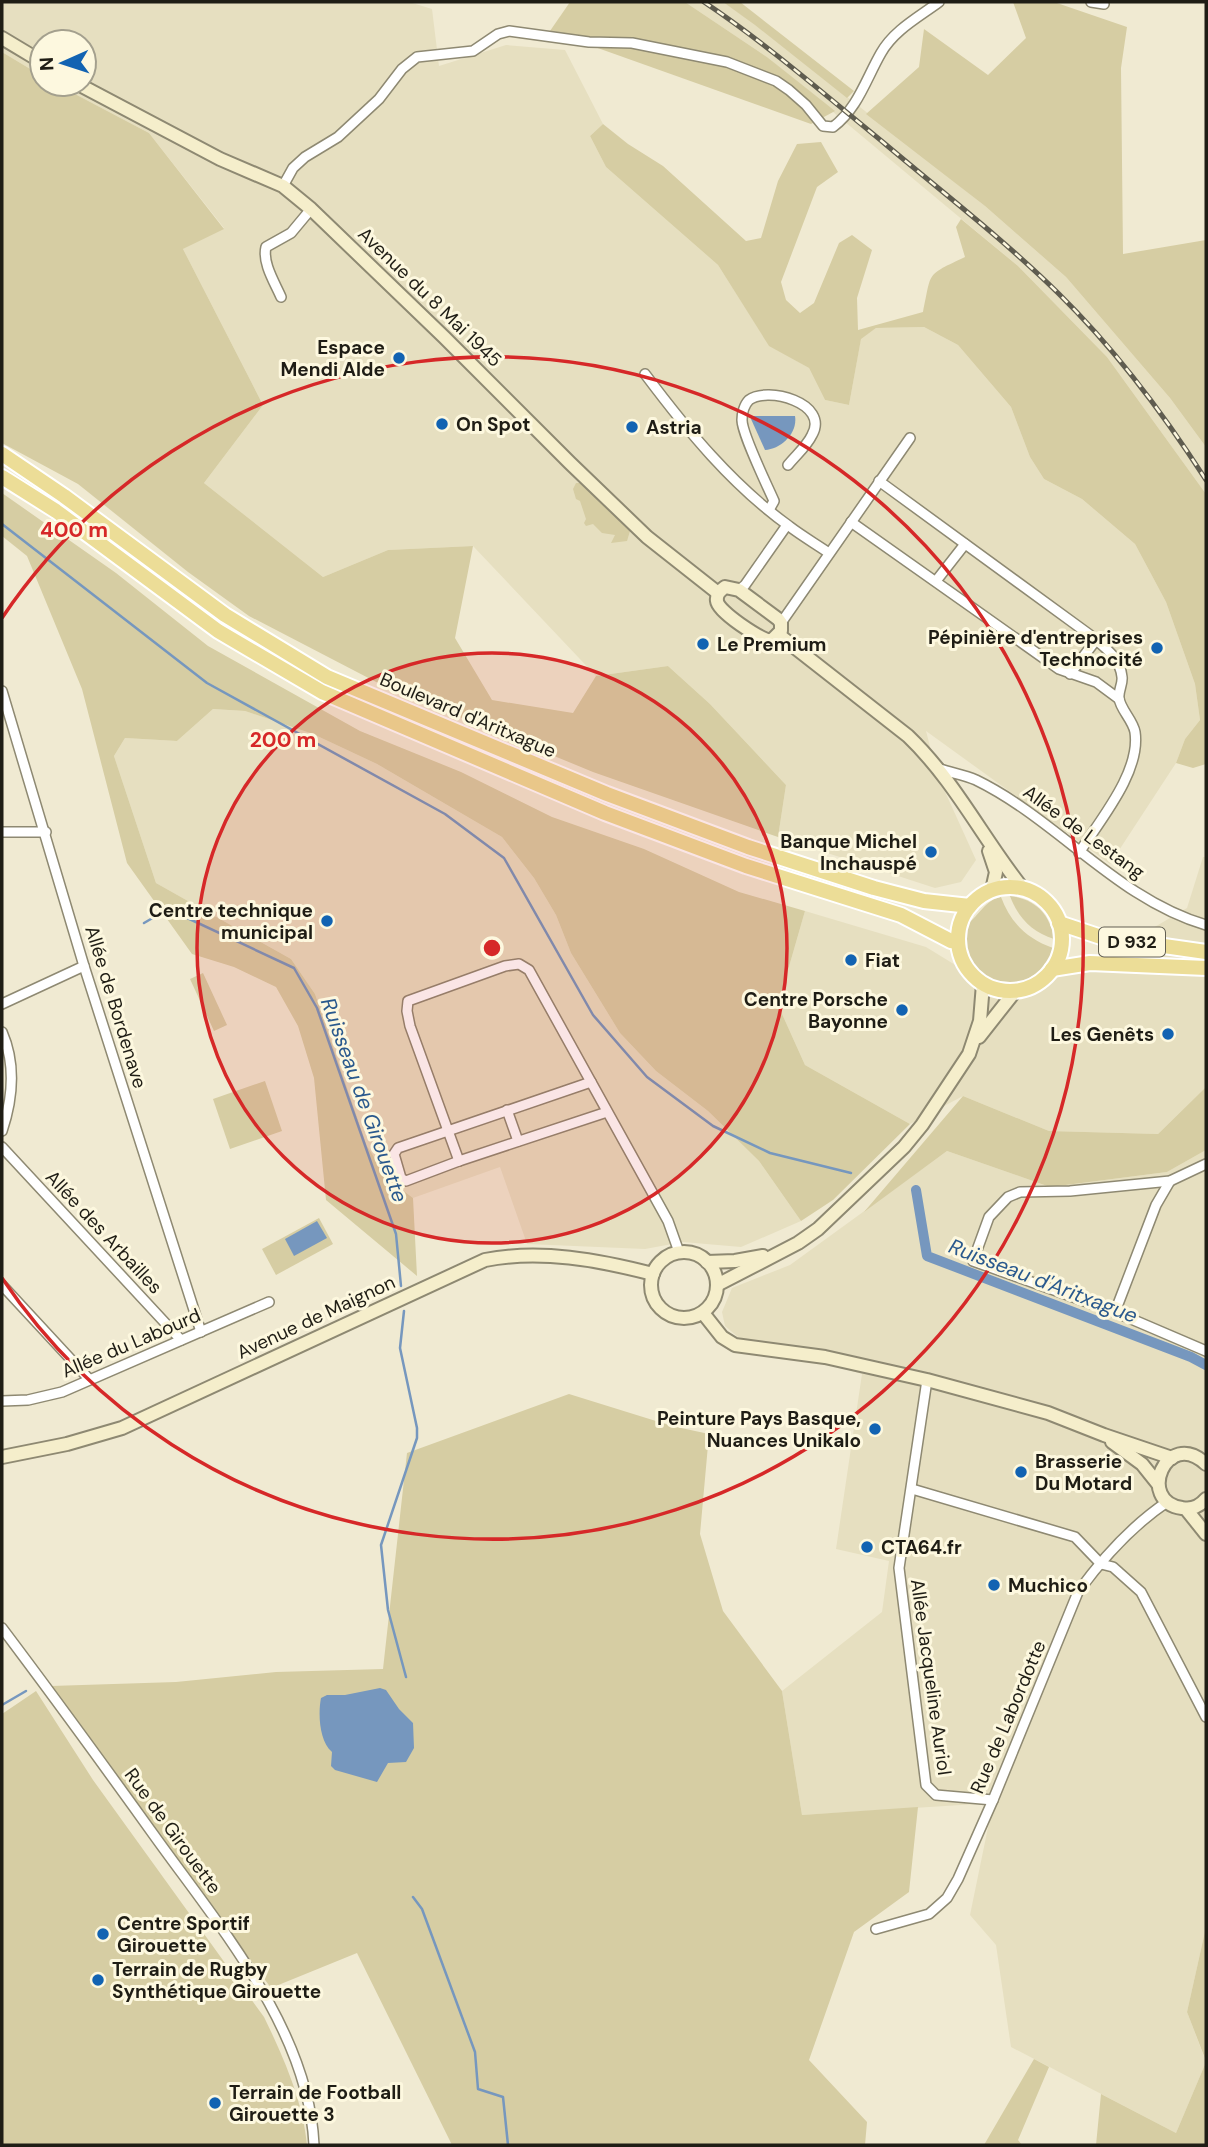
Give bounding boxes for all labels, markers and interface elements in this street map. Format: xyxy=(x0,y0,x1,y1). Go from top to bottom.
north arrow xyxy=(28,28,98,98)
text: N xyxy=(34,56,59,71)
street label: Avenue du 8 Mai 1945 xyxy=(353,222,507,372)
place label: Espace Mendi Alde xyxy=(280,335,385,382)
marker: Espace Mendi Alde xyxy=(391,350,407,366)
place label: On Spot xyxy=(456,412,530,437)
place label: Astria xyxy=(646,415,702,440)
marker: On Spot xyxy=(434,416,450,432)
marker: Astria xyxy=(624,419,640,435)
text: 400 m xyxy=(40,516,108,544)
place label: Pépinière d'entreprises Technocité xyxy=(928,625,1143,672)
place label: Le Premium xyxy=(717,632,826,657)
marker: Le Premium xyxy=(695,636,711,652)
marker: Pépinière d'entreprises Technocité xyxy=(1149,640,1165,656)
street label: Boulevard d'Aritxague xyxy=(376,667,560,763)
text: 200 m xyxy=(250,726,316,754)
street label: Allée de Lestang xyxy=(1018,779,1150,885)
place label: Banque Michel Inchauspé xyxy=(780,829,917,876)
marker: Banque Michel Inchauspé xyxy=(923,844,939,860)
place label: Centre technique municipal xyxy=(149,898,313,945)
marker: Centre technique municipal xyxy=(319,913,335,929)
street label: Allée de Bordenave xyxy=(79,923,153,1091)
road number: D 932 xyxy=(1099,928,1165,957)
centre of rings xyxy=(480,936,504,960)
place label: Fiat xyxy=(865,948,900,973)
marker: Fiat xyxy=(843,952,859,968)
place label: Centre Porsche Bayonne xyxy=(744,987,888,1034)
water label: Ruisseau de Girouette xyxy=(314,994,414,1206)
marker: Centre Porsche Bayonne xyxy=(894,1002,910,1018)
place label: Les Genêts xyxy=(1050,1022,1154,1047)
marker: Les Genêts xyxy=(1160,1026,1176,1042)
street label: Allée des Arbailles xyxy=(40,1165,168,1299)
water label: Ruisseau d'Aritxague xyxy=(945,1232,1141,1330)
street label: Avenue de Maignon xyxy=(233,1269,399,1365)
street label: Allée du Labourd xyxy=(58,1302,204,1384)
place label: Peinture Pays Basque, Nuances Unikalo xyxy=(657,1406,861,1453)
marker: Peinture Pays Basque, Nuances Unikalo xyxy=(867,1421,883,1437)
place label: Brasserie Du Motard xyxy=(1035,1449,1132,1496)
marker: Brasserie Du Motard xyxy=(1013,1464,1029,1480)
place label: CTA64.fr xyxy=(881,1535,962,1560)
marker: CTA64.fr xyxy=(859,1539,875,1555)
place label: Muchico xyxy=(1008,1573,1088,1598)
street label: Allée Jacqueline Auriol xyxy=(905,1577,957,1777)
marker: Muchico xyxy=(986,1577,1002,1593)
street label: Rue de Labordotte xyxy=(964,1637,1052,1797)
street label: Rue de Girouette xyxy=(119,1763,227,1899)
place label: Centre Sportif Girouette xyxy=(117,1911,250,1958)
marker: Centre Sportif Girouette xyxy=(95,1926,111,1942)
place label: Terrain de Rugby Synthétique Girouette xyxy=(112,1957,321,2004)
marker: Terrain de Rugby Synthétique Girouette xyxy=(90,1972,106,1988)
place label: Terrain de Football Girouette 3 xyxy=(229,2080,401,2127)
marker: Terrain de Football Girouette 3 xyxy=(207,2095,223,2111)

